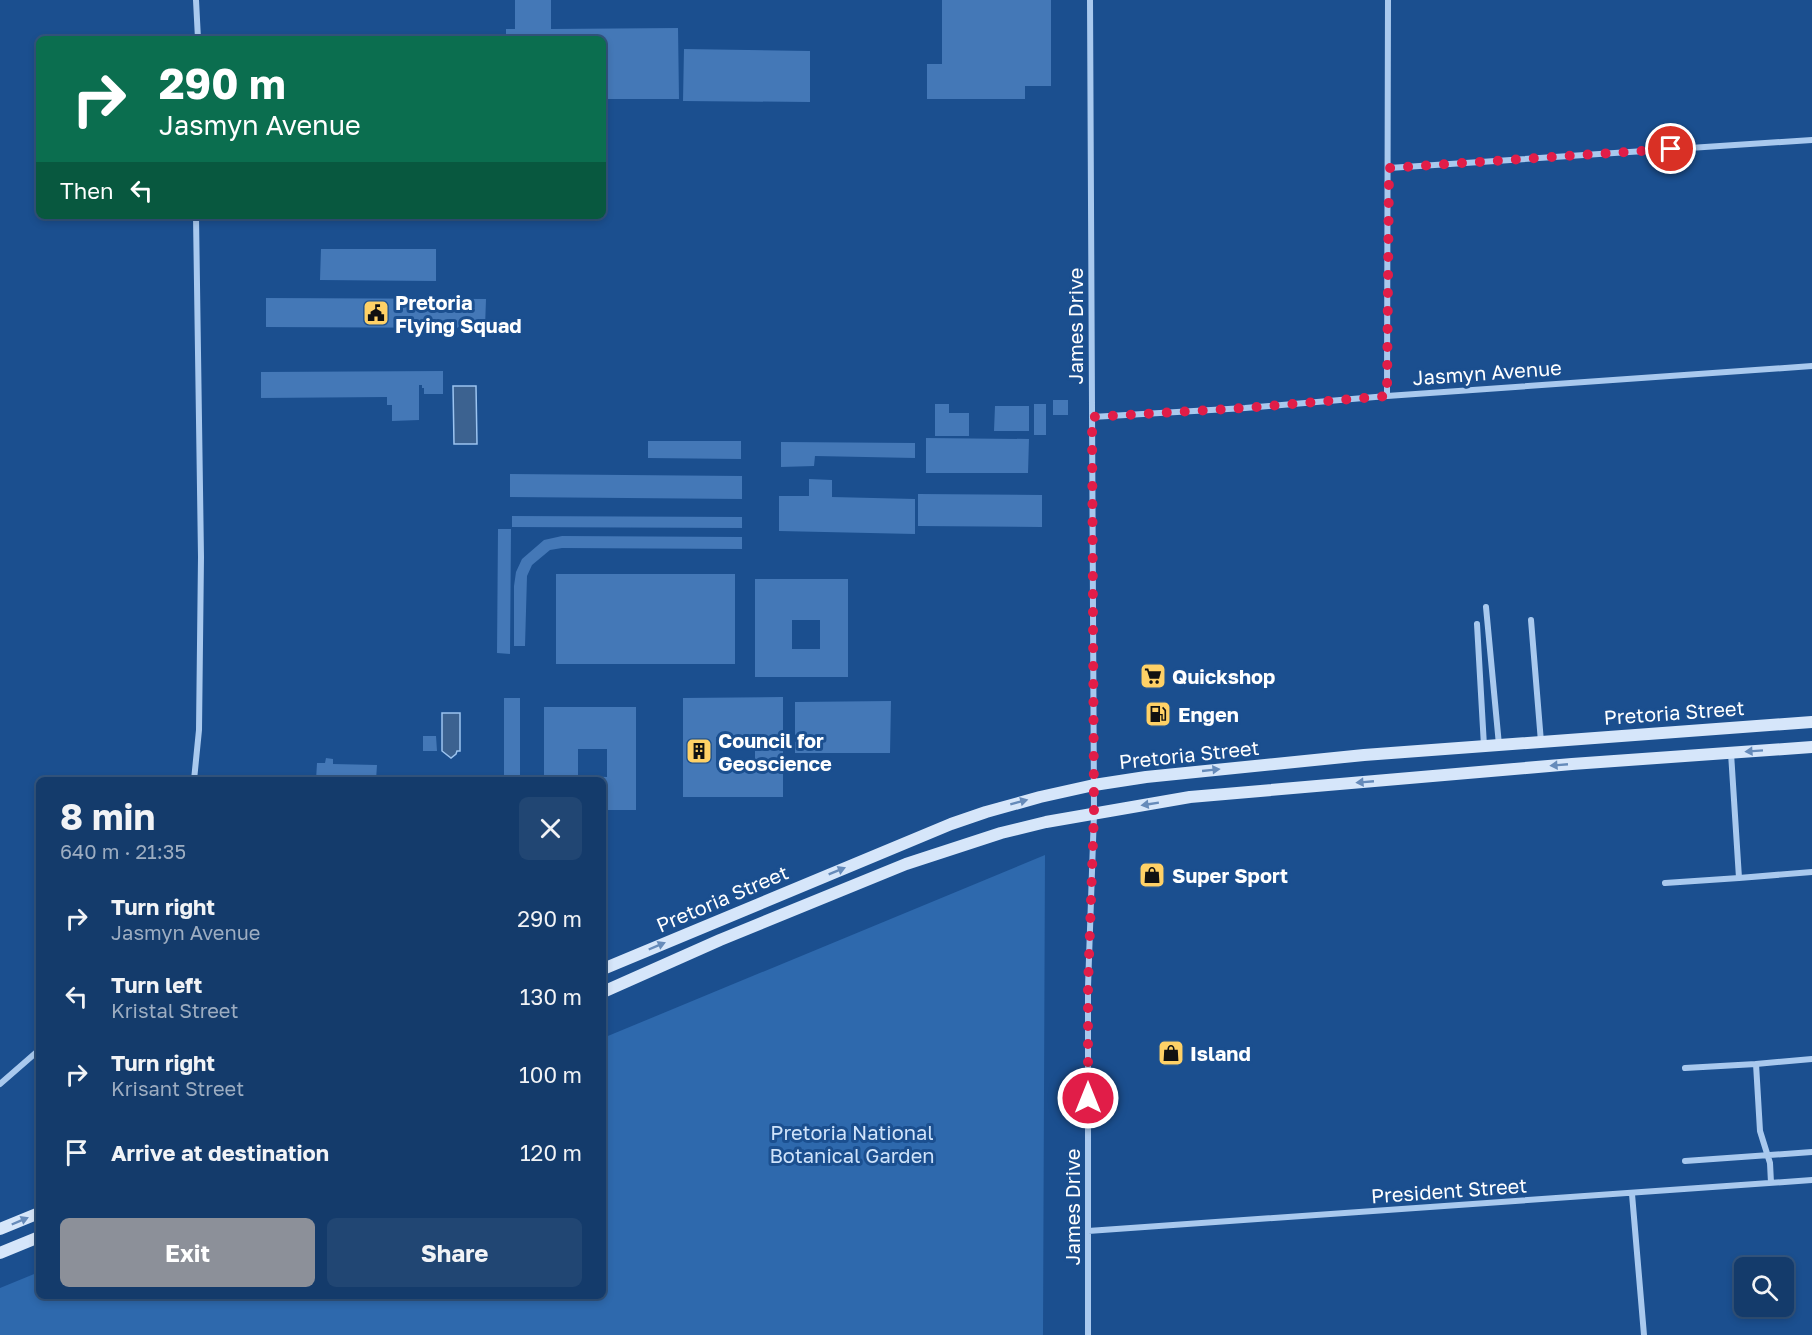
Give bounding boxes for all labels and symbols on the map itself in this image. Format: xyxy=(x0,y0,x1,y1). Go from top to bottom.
pin xyxy=(1645,123,1696,174)
street label: James Drive xyxy=(1063,268,1087,384)
place label: Pretoria Flying Squad xyxy=(395,290,522,337)
public building icon: Pretoria Flying Squad xyxy=(361,298,391,328)
street label: Jasmyn Avenue xyxy=(1412,355,1562,389)
supermarket icon: Quickshop xyxy=(1138,661,1168,691)
place label: Quickshop xyxy=(1172,664,1275,688)
street label: Pretoria Street xyxy=(1603,695,1745,729)
fuel station icon: Engen xyxy=(1143,699,1173,729)
place label: Engen xyxy=(1178,702,1239,726)
place label: Council for Geoscience xyxy=(718,728,832,775)
street label: Pretoria Street xyxy=(1118,735,1260,773)
building icon: Council for Geoscience xyxy=(684,736,714,766)
one-way arrow xyxy=(1744,746,1763,756)
one-way arrow xyxy=(1550,760,1569,770)
one-way arrow xyxy=(1202,765,1221,775)
one-way arrow xyxy=(1355,777,1374,787)
one-way arrow xyxy=(1010,797,1028,807)
one-way arrow xyxy=(1140,799,1159,808)
street label: Pretoria Street xyxy=(652,859,792,937)
shop icon: Super Sport xyxy=(1137,860,1167,890)
place label: Super Sport xyxy=(1172,863,1288,887)
one-way arrow xyxy=(828,866,846,876)
one-way arrow xyxy=(648,941,666,951)
shop icon: Island xyxy=(1156,1038,1186,1068)
place label: Island xyxy=(1190,1041,1251,1065)
position arrow xyxy=(1056,1066,1120,1130)
park label: Pretoria National Botanical Garden xyxy=(769,1120,935,1167)
street label: James Drive xyxy=(1060,1149,1084,1265)
street label: President Street xyxy=(1370,1173,1528,1207)
one-way arrow xyxy=(11,1216,29,1226)

